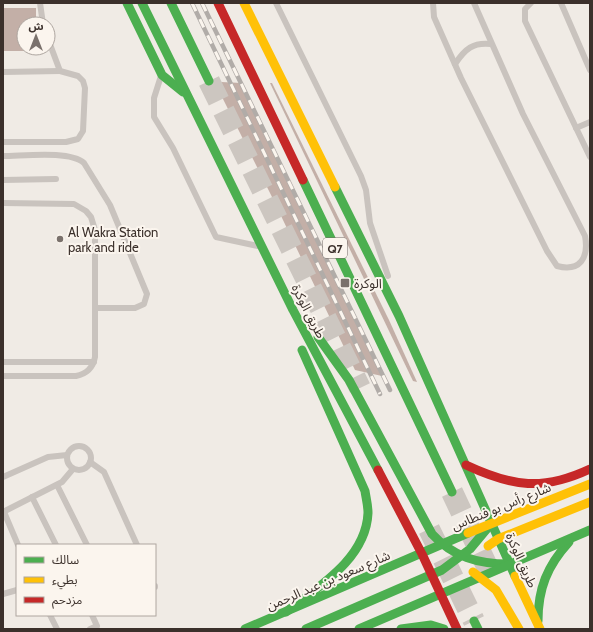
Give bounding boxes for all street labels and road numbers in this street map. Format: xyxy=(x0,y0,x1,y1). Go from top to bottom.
road number: Q7 xyxy=(323,238,347,258)
street label: طريق الوكرة xyxy=(288,281,330,341)
street label: شارع رأس بو فنطاس xyxy=(449,479,554,536)
street label: طريق الوكرة xyxy=(502,530,541,591)
street label: شارع سعود بن عبد الرحمن xyxy=(264,547,394,616)

